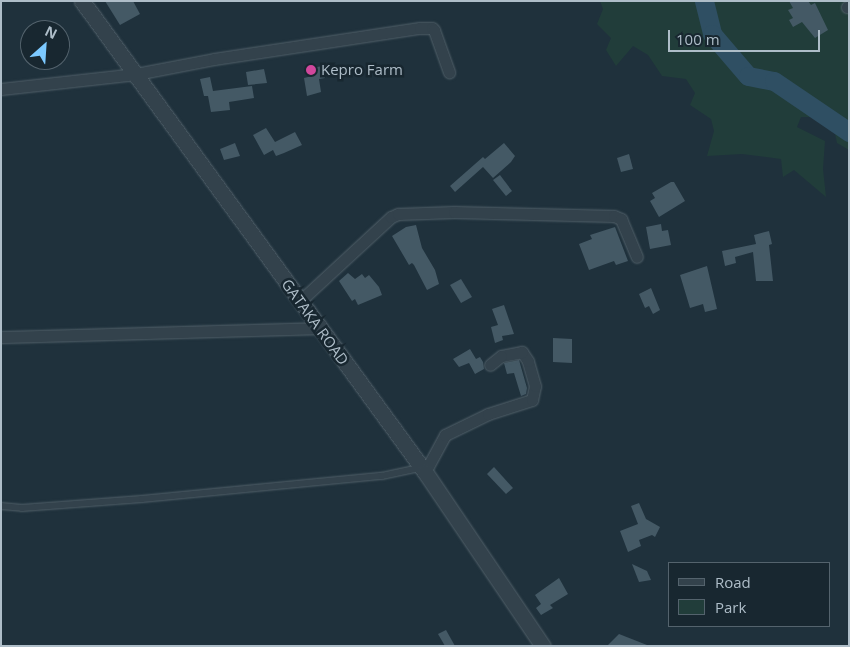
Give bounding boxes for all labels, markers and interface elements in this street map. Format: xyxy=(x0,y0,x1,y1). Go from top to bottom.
north arrow xyxy=(20,20,70,70)
scale bar xyxy=(670,20,822,52)
text: N xyxy=(42,21,61,43)
text: 100 m xyxy=(676,29,720,49)
place label: Kepro Farm xyxy=(321,61,403,79)
marker: Kepro Farm xyxy=(305,64,317,76)
street label: GATAKA ROAD xyxy=(278,275,352,369)
legend xyxy=(668,562,830,627)
text: Road xyxy=(715,572,751,592)
text: Park xyxy=(715,597,746,617)

